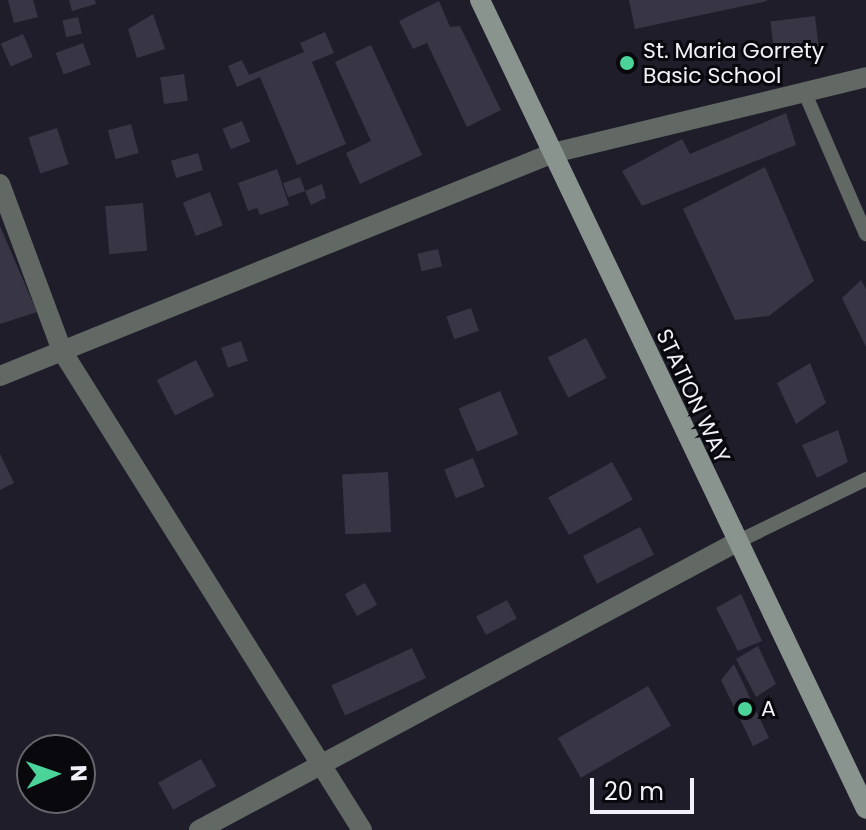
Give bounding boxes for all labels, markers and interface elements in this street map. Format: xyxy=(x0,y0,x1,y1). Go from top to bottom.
place label: St. Maria Gorrety Basic School xyxy=(643,37,824,88)
marker: St. Maria Gorrety Basic School xyxy=(618,54,636,72)
street label: STATION WAY xyxy=(650,325,736,467)
place label: A xyxy=(761,696,776,722)
marker: A xyxy=(736,700,754,718)
north arrow xyxy=(16,734,96,814)
scale bar xyxy=(594,762,698,812)
text: N xyxy=(63,764,94,782)
text: 20 m xyxy=(604,775,664,808)

